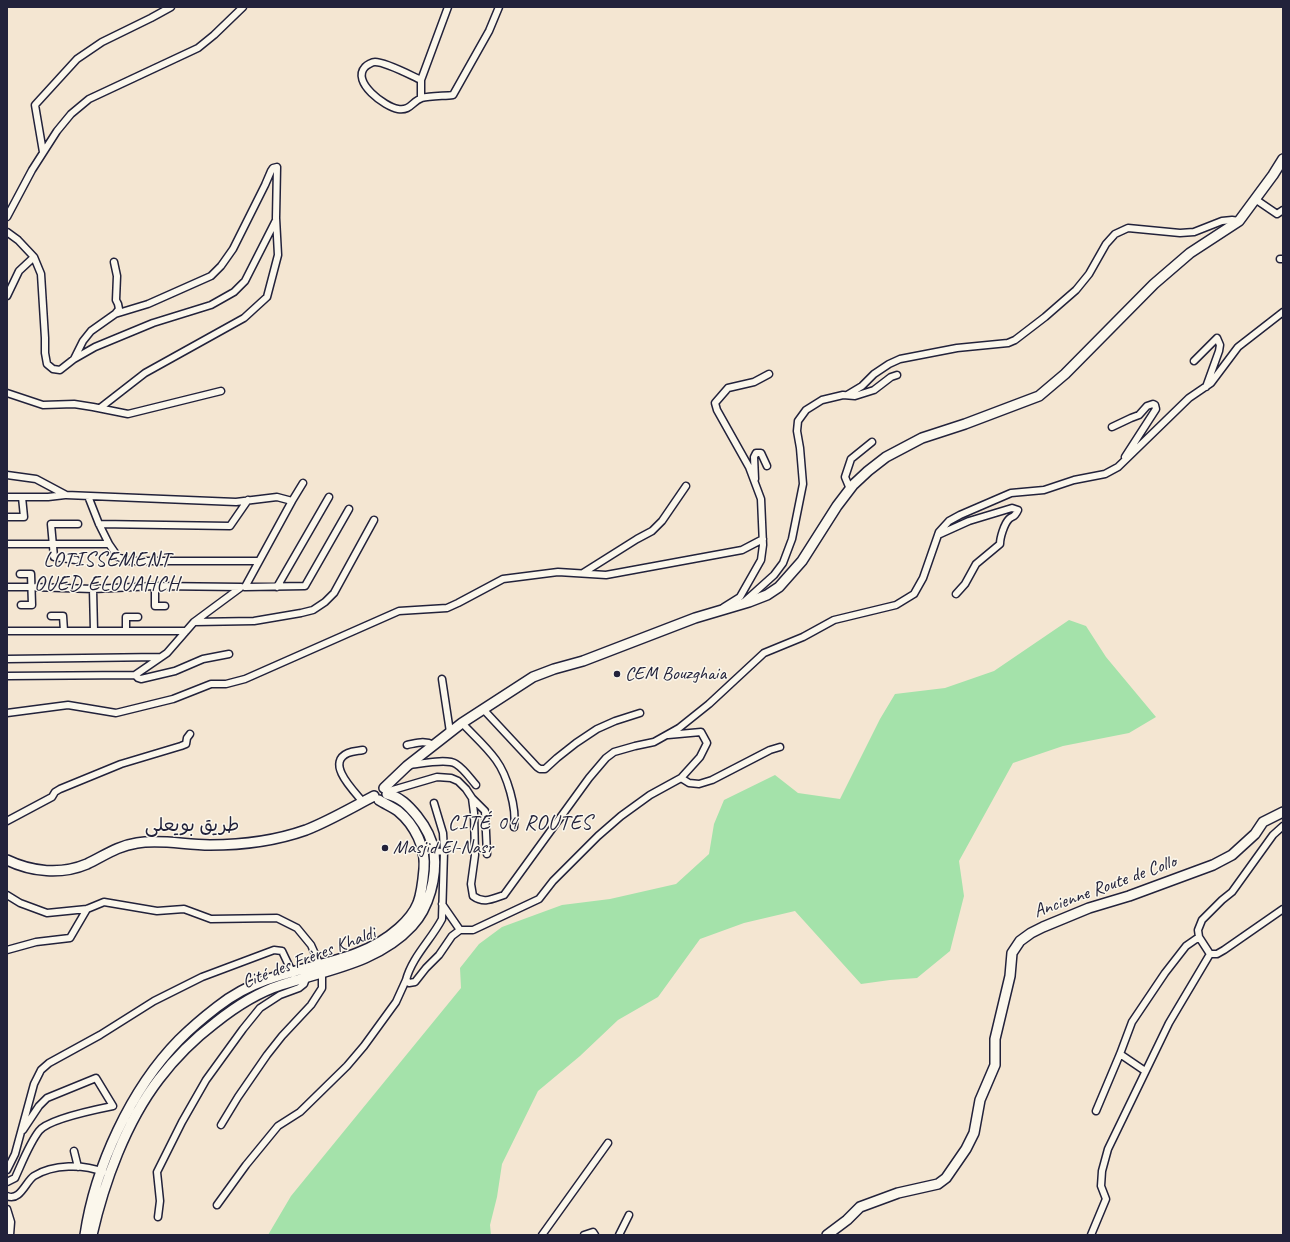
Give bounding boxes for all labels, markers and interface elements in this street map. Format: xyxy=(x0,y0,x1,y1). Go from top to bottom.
district label: LOTISSEMENT OUED ELOUAHCH xyxy=(34,547,180,597)
place label: CEM Bouzghaia xyxy=(625,663,726,685)
marker: CEM Bouzghaia xyxy=(612,669,622,679)
district label: CITÉ 04 ROUTES xyxy=(448,810,592,836)
street label: طريق بويعلى xyxy=(145,815,239,837)
place label: Masjid El-Nasr xyxy=(393,837,493,859)
marker: Masjid El-Nasr xyxy=(380,843,390,853)
street label: Ancienne Route de Collo xyxy=(1031,851,1179,923)
street label: Cité des Frères Khaldi xyxy=(239,922,379,994)

